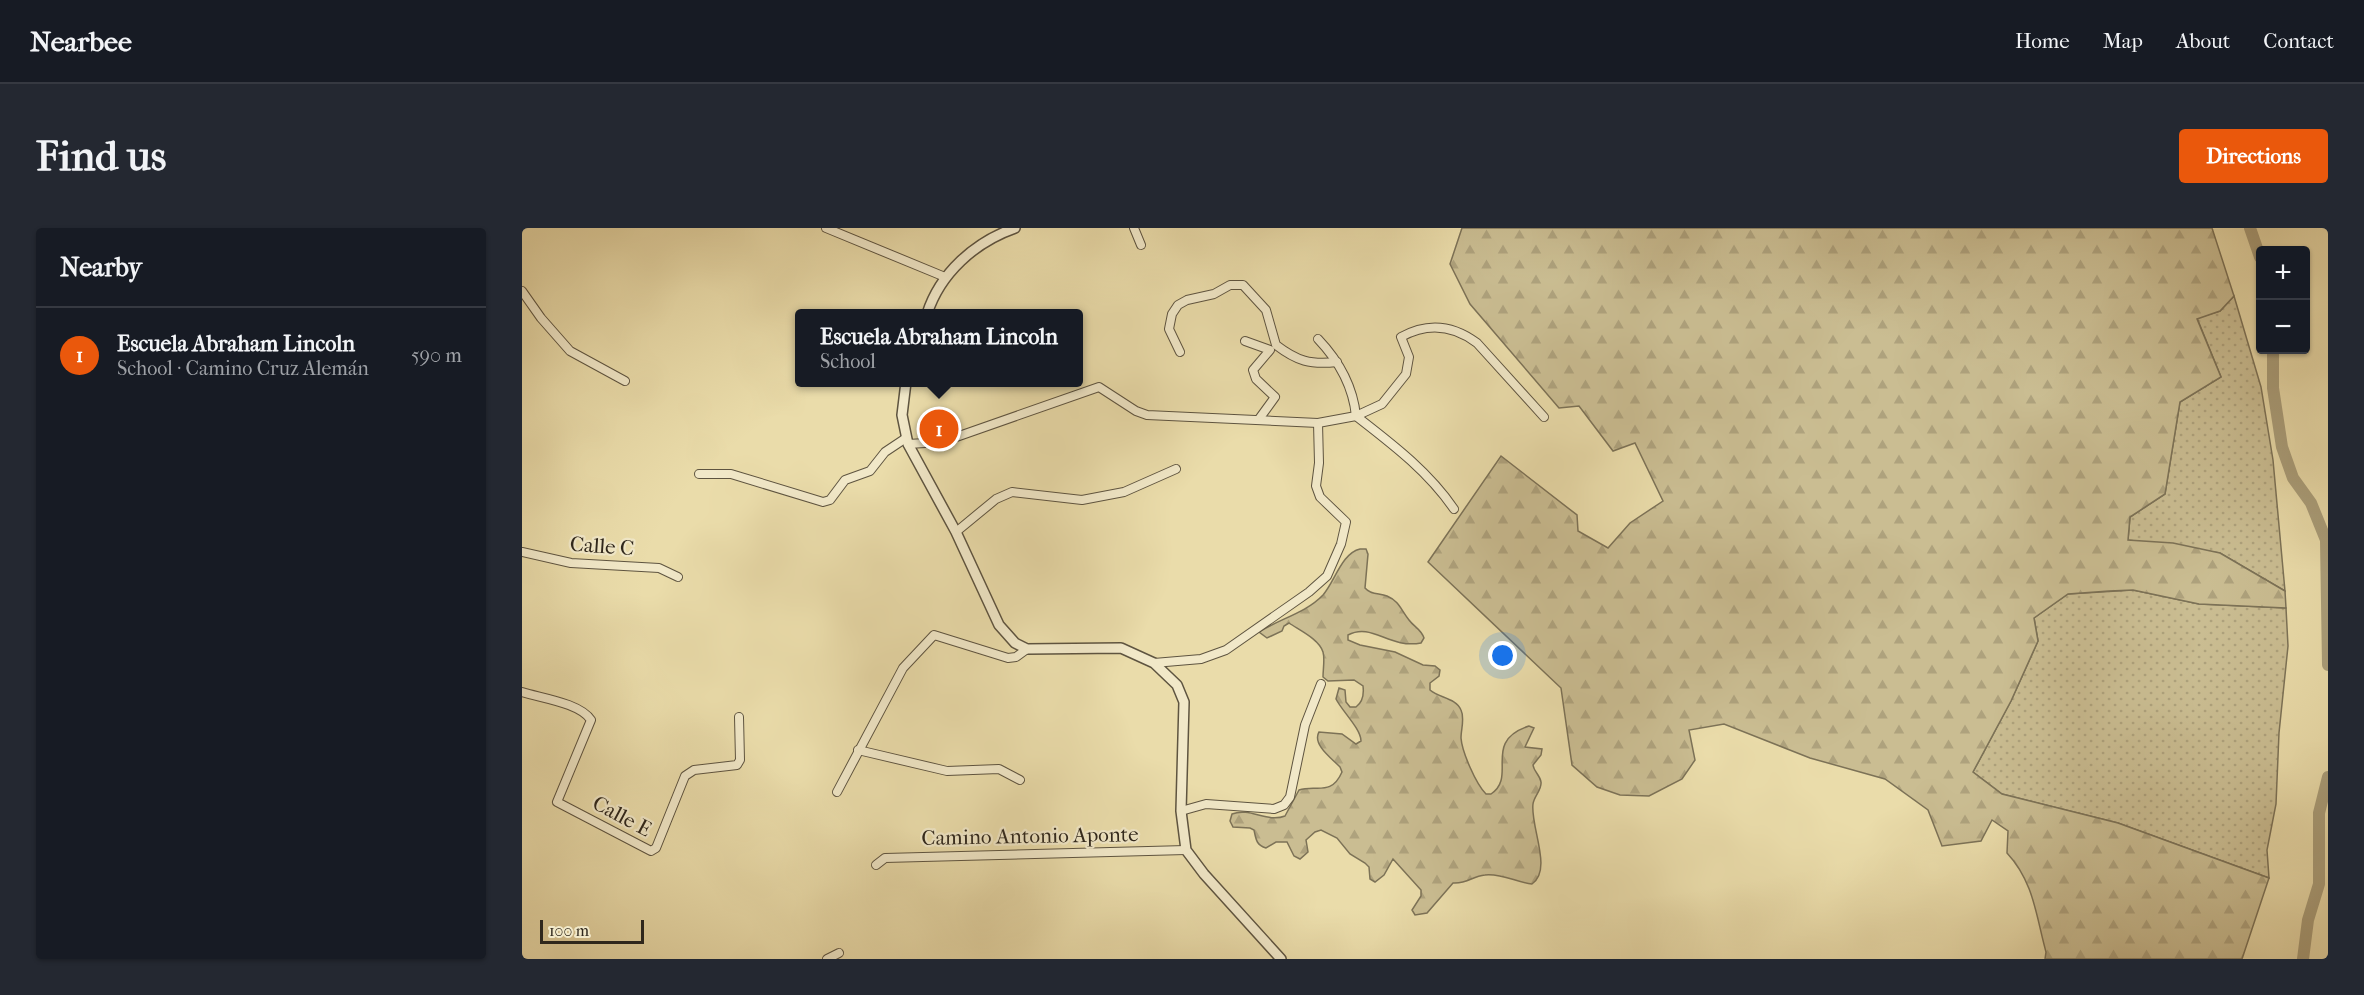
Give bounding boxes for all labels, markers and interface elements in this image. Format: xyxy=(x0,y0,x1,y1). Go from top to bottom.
text: Nearbee xyxy=(30,25,132,58)
text: Home xyxy=(2015,29,2070,53)
text: Map xyxy=(2103,29,2143,53)
text: About xyxy=(2176,29,2230,53)
text: Contact xyxy=(2263,29,2334,53)
button: Directions xyxy=(2179,129,2328,183)
text: Find us xyxy=(36,132,166,181)
map controls xyxy=(2256,246,2310,354)
button: + xyxy=(2256,246,2310,300)
text: Nearby xyxy=(60,252,142,283)
button: − xyxy=(2256,300,2310,354)
popup xyxy=(795,309,1083,387)
text: Escuela Abraham Lincoln xyxy=(820,324,1058,350)
text: Escuela Abraham Lincoln xyxy=(117,331,355,357)
text: 1 xyxy=(76,344,83,367)
text: 590 m xyxy=(411,344,462,367)
text: School xyxy=(820,350,876,373)
text: School · Camino Cruz Alemán xyxy=(117,357,369,380)
pin: 1 xyxy=(920,406,958,452)
street label: Calle C xyxy=(569,532,635,560)
your location xyxy=(1488,641,1517,670)
street label: Calle E xyxy=(589,791,656,841)
street label: Camino Antonio Aponte xyxy=(921,822,1139,850)
scale bar xyxy=(540,917,644,944)
text: 100 m xyxy=(549,921,589,940)

